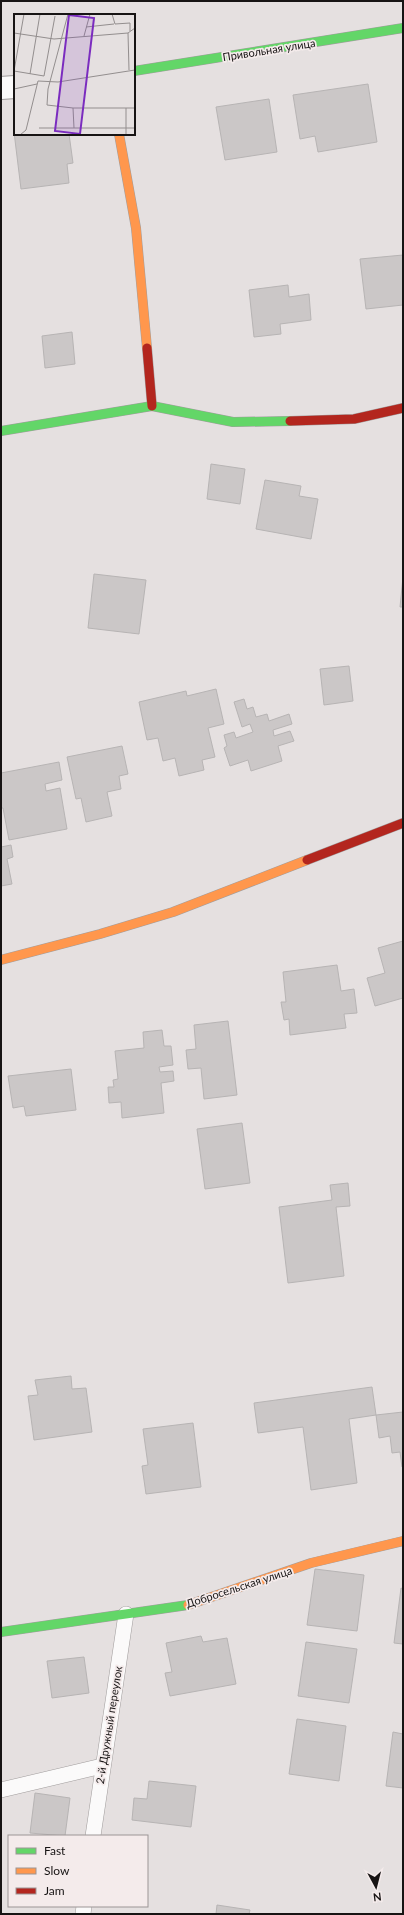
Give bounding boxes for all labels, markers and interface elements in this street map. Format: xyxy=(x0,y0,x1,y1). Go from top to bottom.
inset map xyxy=(14,14,135,135)
street label: Привольная улица xyxy=(222,36,316,63)
street label: Добросельская улица xyxy=(184,1563,294,1610)
street label: 2-й Дружный переулок xyxy=(93,1665,124,1785)
legend xyxy=(8,1835,148,1907)
text: Fast xyxy=(44,1843,66,1858)
text: Slow xyxy=(44,1863,70,1878)
north arrow xyxy=(356,1867,396,1907)
text: Jam xyxy=(44,1883,65,1898)
text: N xyxy=(372,1890,382,1904)

